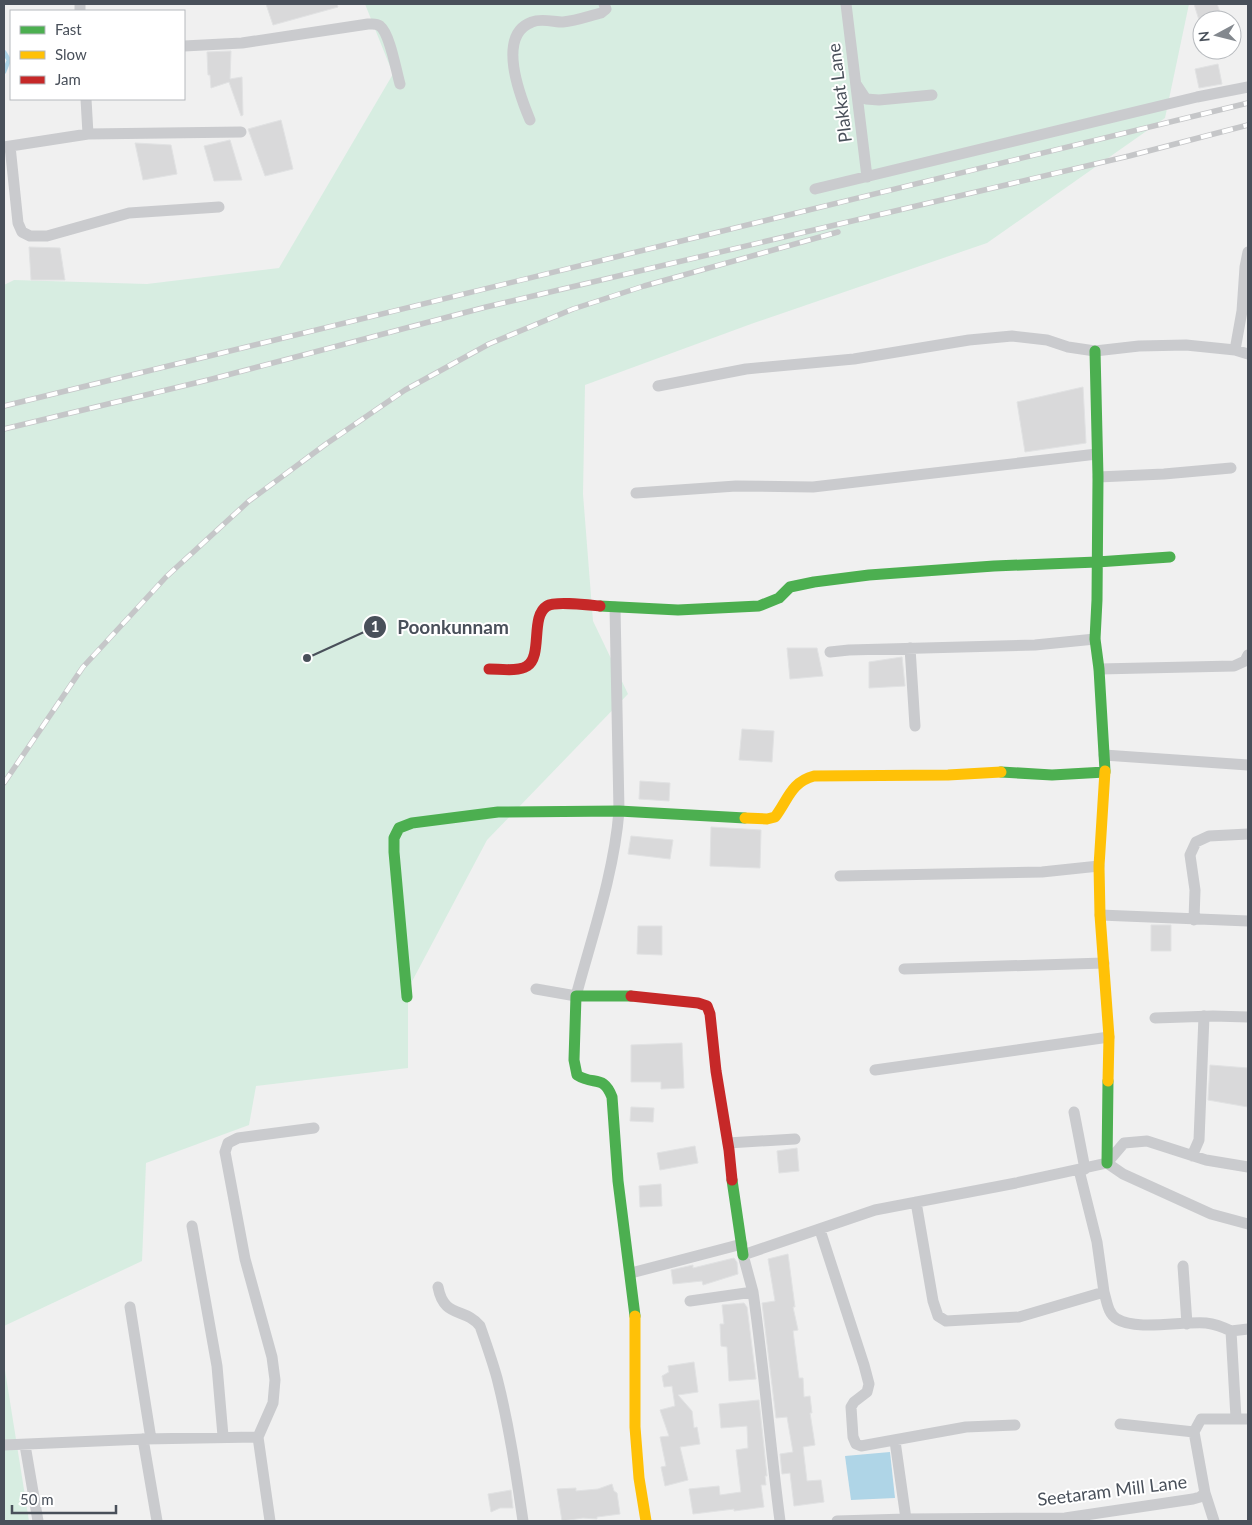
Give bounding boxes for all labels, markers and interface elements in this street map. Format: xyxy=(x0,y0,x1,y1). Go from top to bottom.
legend xyxy=(10,10,185,100)
north arrow xyxy=(1192,10,1242,60)
text: Fast xyxy=(55,20,82,38)
text: N xyxy=(1195,30,1213,43)
street label: Plakkat Lane xyxy=(822,42,856,144)
text: Slow xyxy=(55,45,87,63)
text: Jam xyxy=(55,70,81,88)
callout: Poonkunnam xyxy=(362,610,519,644)
text: Poonkunnam xyxy=(397,615,509,638)
text: 1 xyxy=(371,617,379,635)
street label: Seetaram Mill Lane xyxy=(1036,1470,1188,1510)
scale bar xyxy=(12,1482,116,1514)
text: 50 m xyxy=(20,1490,54,1508)

